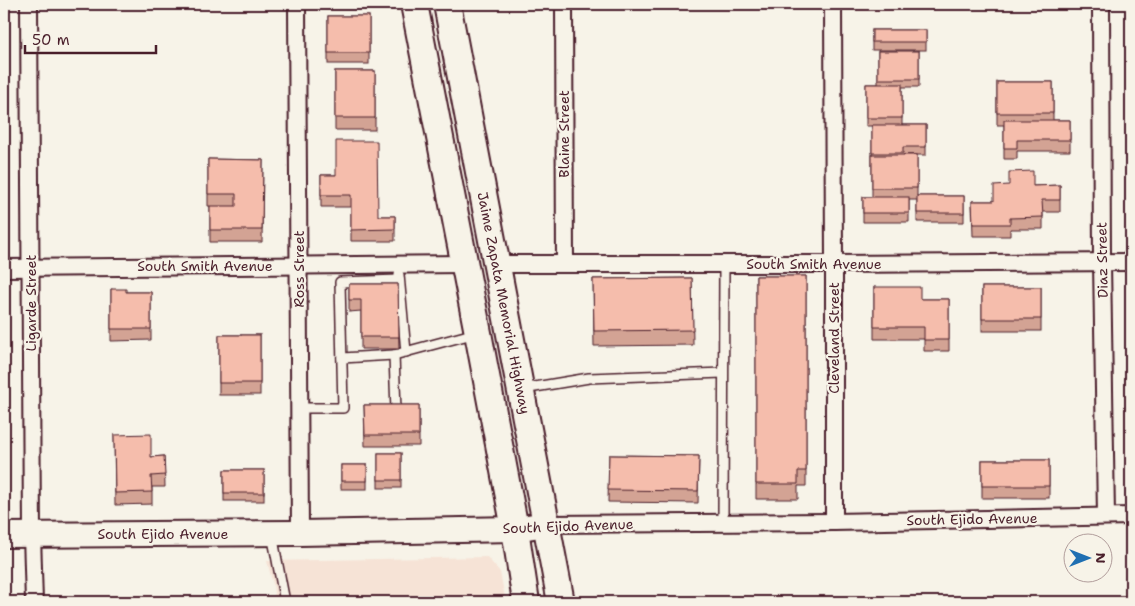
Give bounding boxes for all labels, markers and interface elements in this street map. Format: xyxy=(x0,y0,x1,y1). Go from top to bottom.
scale bar xyxy=(25,22,156,54)
text: 50 m xyxy=(32,30,70,50)
street label: Blaine Street xyxy=(555,90,573,178)
street label: Jaime Zapata Memorial Highway xyxy=(474,190,534,416)
street label: Diaz Street xyxy=(1092,222,1112,298)
street label: Ross Street xyxy=(290,230,308,308)
street label: Ligarde Street xyxy=(22,255,40,351)
street label: South Smith Avenue xyxy=(746,255,882,273)
street label: South Smith Avenue xyxy=(137,257,273,275)
street label: Cleveland Street xyxy=(825,282,843,394)
street label: South Ejido Avenue xyxy=(906,509,1038,529)
street label: South Ejido Avenue xyxy=(502,515,634,537)
street label: South Ejido Avenue xyxy=(97,525,229,543)
north arrow xyxy=(1062,534,1112,584)
text: N xyxy=(1092,552,1110,564)

